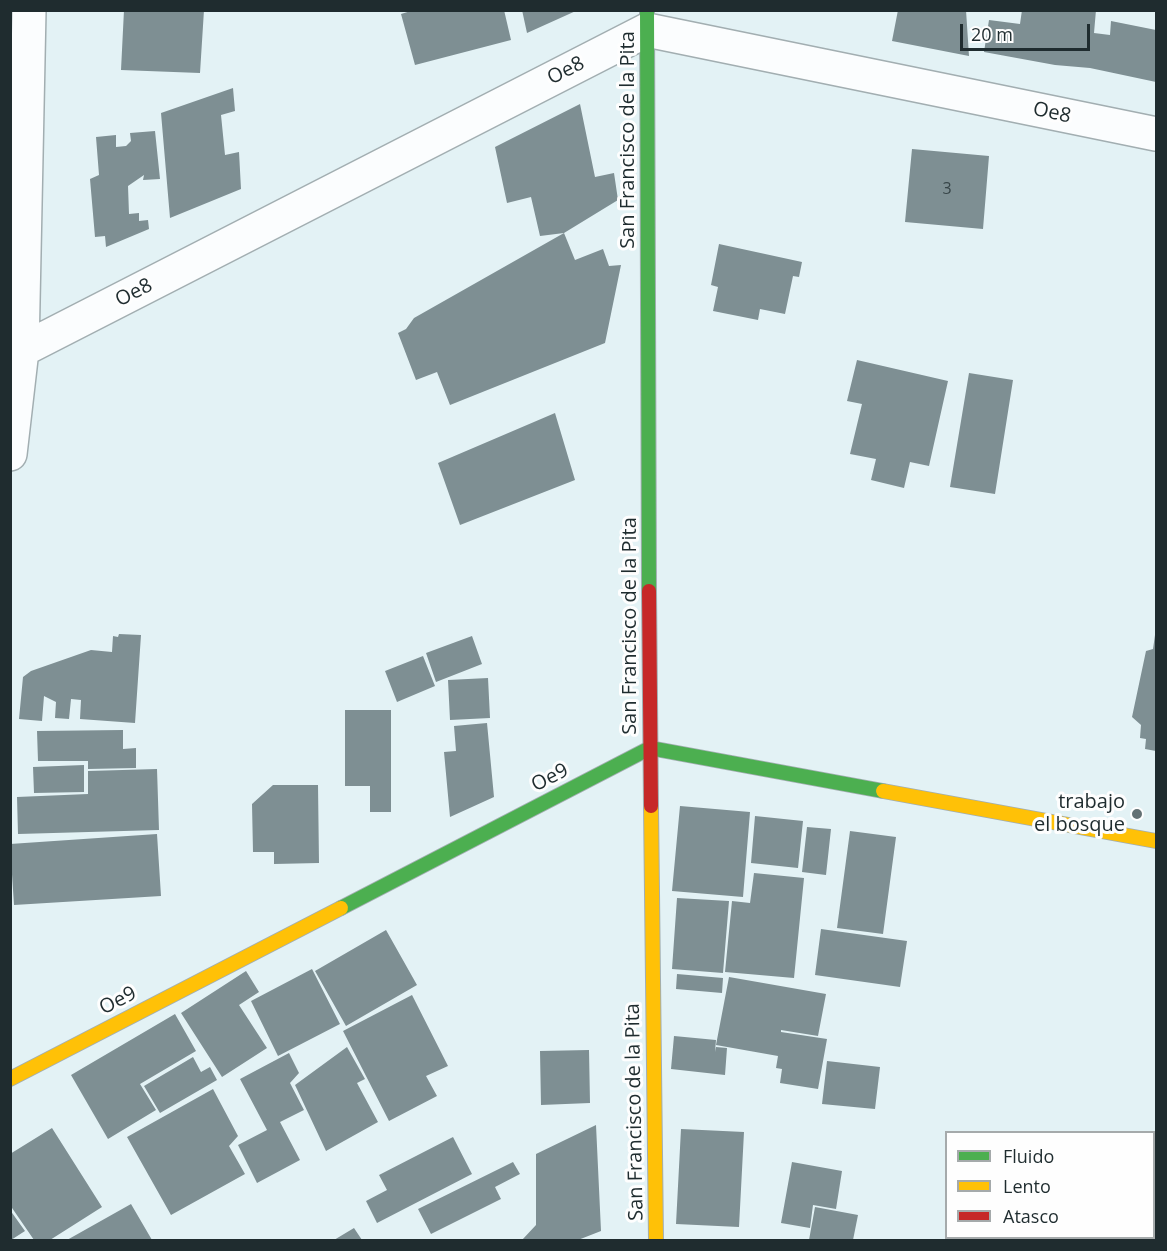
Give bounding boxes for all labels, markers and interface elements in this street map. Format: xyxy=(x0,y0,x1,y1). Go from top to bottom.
scale bar xyxy=(963,12,1094,50)
text: 20 m xyxy=(971,22,1013,46)
street label: San Francisco de la Pita xyxy=(616,31,640,249)
street label: Oe8 xyxy=(544,52,588,90)
street label: Oe8 xyxy=(1031,97,1073,129)
house number: 3 xyxy=(942,179,952,199)
street label: Oe8 xyxy=(112,274,156,312)
street label: San Francisco de la Pita xyxy=(618,517,642,735)
street label: Oe9 xyxy=(528,759,572,797)
place label: trabajo el bosque xyxy=(1034,790,1125,837)
marker: trabajo el bosque xyxy=(1130,807,1144,821)
street label: Oe9 xyxy=(96,982,140,1020)
street label: San Francisco de la Pita xyxy=(621,1003,649,1221)
legend xyxy=(945,1131,1155,1239)
text: Fluido xyxy=(1003,1144,1054,1168)
text: Lento xyxy=(1003,1174,1051,1198)
text: Atasco xyxy=(1003,1204,1059,1228)

